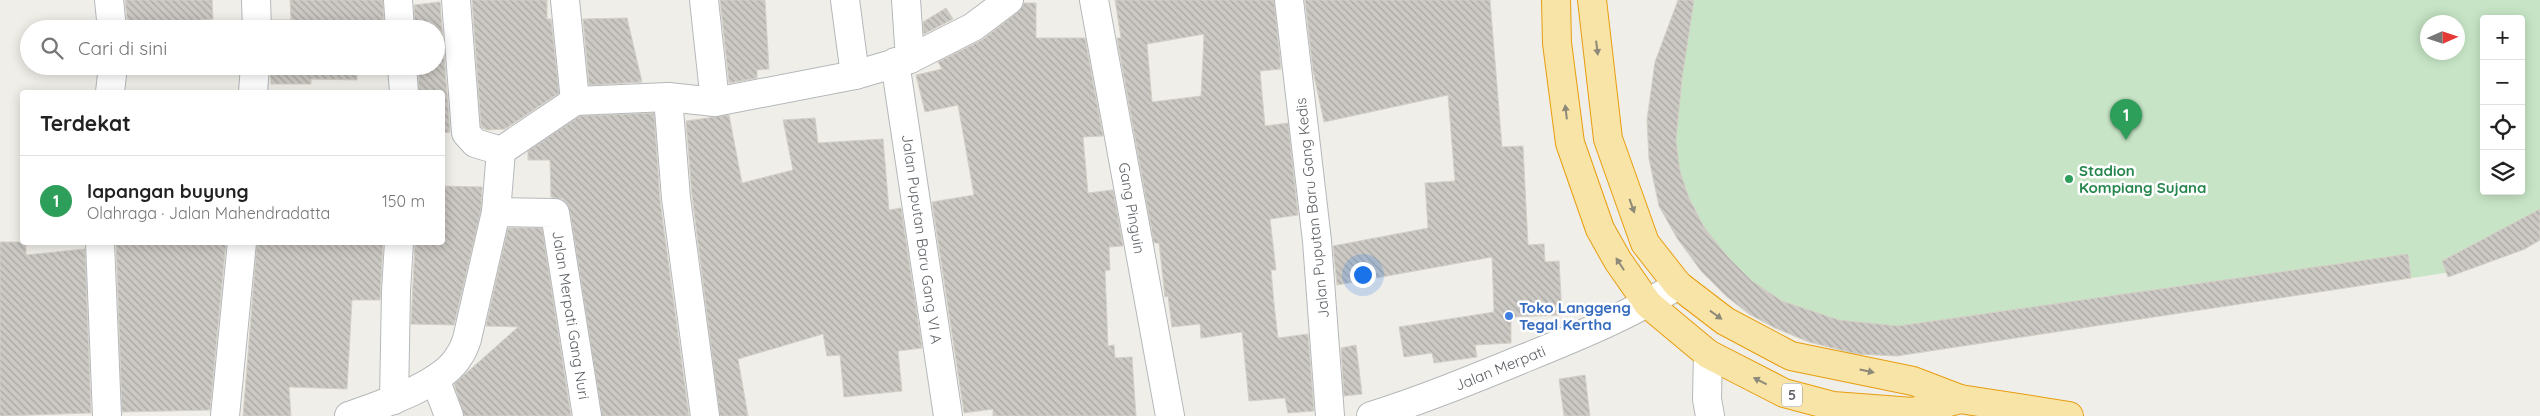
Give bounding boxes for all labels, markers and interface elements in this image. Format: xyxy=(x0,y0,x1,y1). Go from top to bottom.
north arrow xyxy=(2420,15,2465,60)
map controls xyxy=(2480,15,2525,195)
button: + xyxy=(2480,15,2525,60)
search box xyxy=(20,20,445,75)
icon: search xyxy=(38,34,66,62)
text: Cari di sini xyxy=(78,36,167,60)
one-way arrow xyxy=(1593,41,1601,57)
button: − xyxy=(2480,60,2525,105)
street label: Jalan Puputan Baru Gang Kedis xyxy=(1291,97,1333,319)
pin: 1 xyxy=(2110,99,2142,140)
one-way arrow xyxy=(1562,104,1570,120)
button: locate xyxy=(2480,105,2525,150)
text: Terdekat xyxy=(40,110,131,136)
street label: Jalan Puputan Baru Gang VI A xyxy=(898,133,946,345)
button: layers xyxy=(2480,150,2525,195)
street label: Gang Pinguin xyxy=(1115,161,1149,255)
place label: Stadion Kompiang Sujana xyxy=(2079,161,2206,197)
marker: Stadion Kompiang Sujana xyxy=(2063,173,2075,185)
text: lapangan buyung xyxy=(87,179,249,203)
text: 1 xyxy=(53,191,59,211)
text: 150 m xyxy=(382,191,425,211)
one-way arrow xyxy=(1628,199,1636,214)
text: Olahraga · Jalan Mahendradatta xyxy=(87,203,330,223)
street label: Jalan Merpati Gang Nuri xyxy=(548,229,594,401)
one-way arrow xyxy=(1616,257,1625,270)
your location xyxy=(1350,262,1376,288)
place label: Toko Langgeng Tegal Kertha xyxy=(1519,298,1631,334)
marker: Toko Langgeng Tegal Kertha xyxy=(1503,310,1515,322)
one-way arrow xyxy=(1709,310,1723,320)
street label: Jalan Merpati xyxy=(1452,341,1548,395)
one-way arrow xyxy=(1859,368,1875,376)
one-way arrow xyxy=(1753,377,1768,385)
road number: 5 xyxy=(1782,384,1802,406)

